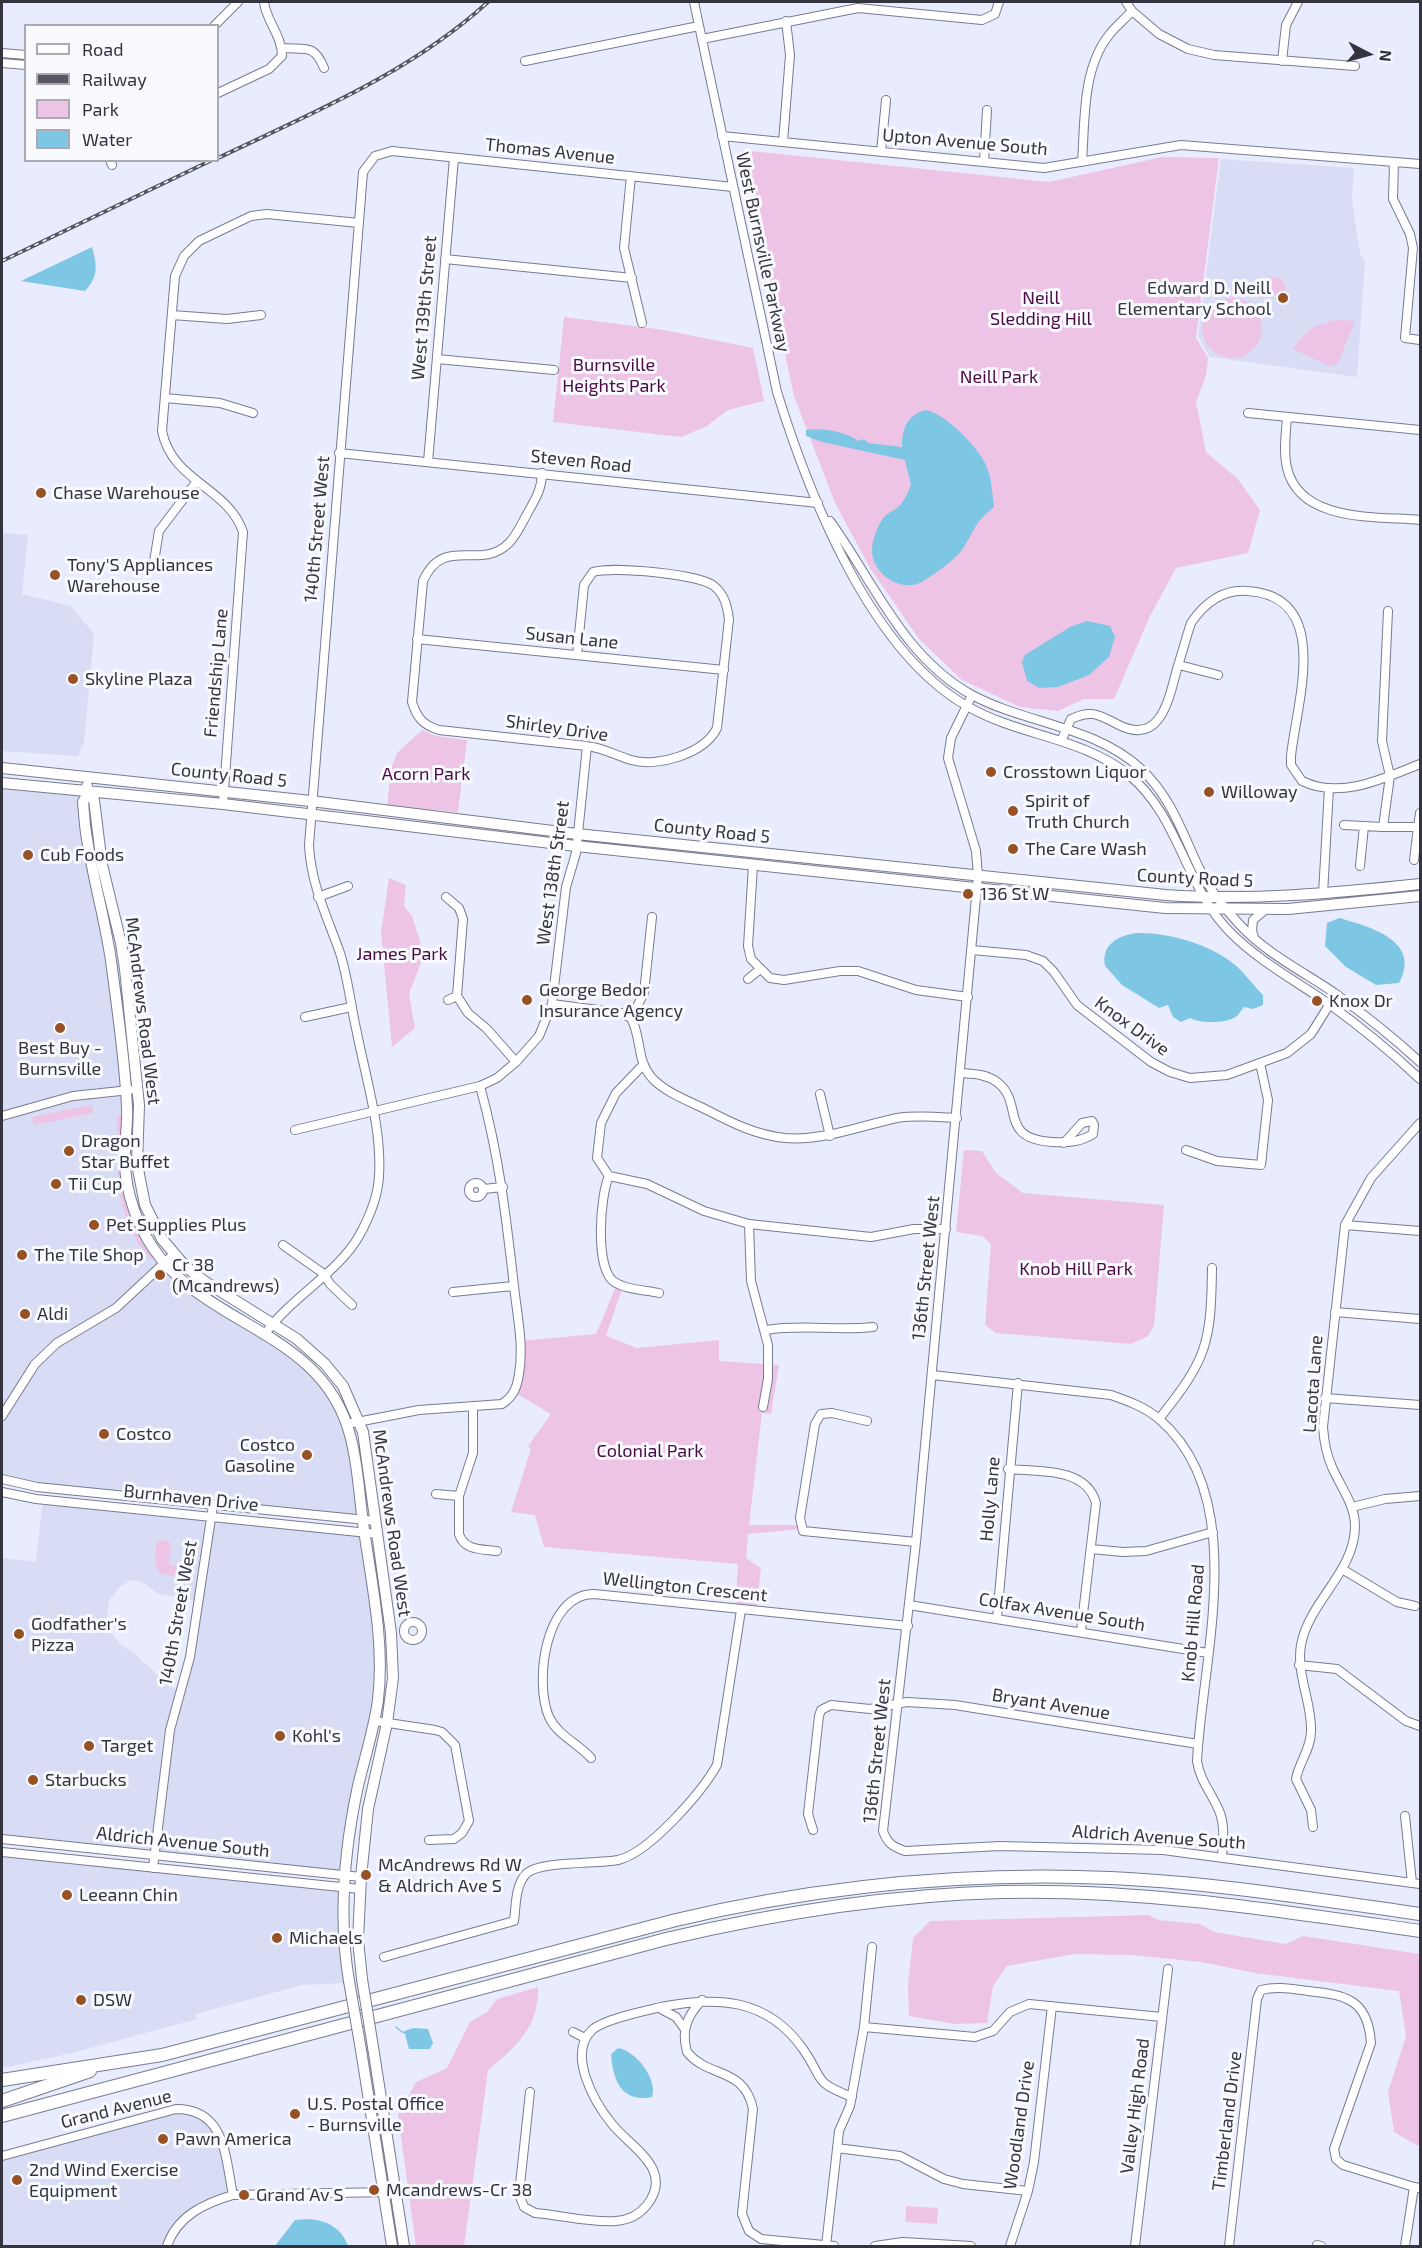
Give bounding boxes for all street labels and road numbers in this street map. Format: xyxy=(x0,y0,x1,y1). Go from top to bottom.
street label: Upton Avenue South xyxy=(881,124,1049,160)
street label: Thomas Avenue xyxy=(484,133,616,169)
street label: West Burnsville Parkway xyxy=(731,150,795,354)
street label: West 139th Street xyxy=(407,235,441,381)
street label: Steven Road xyxy=(529,445,633,477)
street label: 140th Street West xyxy=(300,455,334,603)
street label: Friendship Lane xyxy=(200,608,232,738)
street label: Susan Lane xyxy=(525,622,619,654)
street label: Shirley Drive xyxy=(504,710,610,746)
street label: County Road 5 xyxy=(170,758,288,792)
street label: West 138th Street xyxy=(532,799,574,947)
street label: County Road 5 xyxy=(653,814,771,848)
street label: County Road 5 xyxy=(1136,864,1254,892)
street label: McAndrews Road West xyxy=(121,916,165,1106)
street label: Knox Drive xyxy=(1090,992,1174,1060)
street label: 136th Street West xyxy=(908,1195,944,1341)
street label: Lacota Lane xyxy=(1299,1334,1327,1434)
street label: McAndrews Road West xyxy=(368,1428,416,1618)
street label: Holly Lane xyxy=(976,1456,1004,1542)
street label: Burnhaven Drive xyxy=(122,1480,260,1516)
street label: 140th Street West xyxy=(155,1539,201,1687)
street label: Knob Hill Road xyxy=(1177,1563,1209,1683)
street label: Wellington Crescent xyxy=(602,1568,768,1606)
street label: Colfax Avenue South xyxy=(977,1588,1147,1636)
street label: 136th Street West xyxy=(859,1678,895,1824)
street label: Bryant Avenue xyxy=(990,1684,1112,1724)
street label: Aldrich Avenue South xyxy=(1071,1820,1247,1854)
street label: Aldrich Avenue South xyxy=(95,1822,271,1862)
street label: Valley High Road xyxy=(1116,2037,1154,2175)
street label: Timberland Drive xyxy=(1208,2050,1246,2192)
street label: Woodland Drive xyxy=(999,2059,1039,2191)
street label: Grand Avenue xyxy=(58,2085,174,2133)

